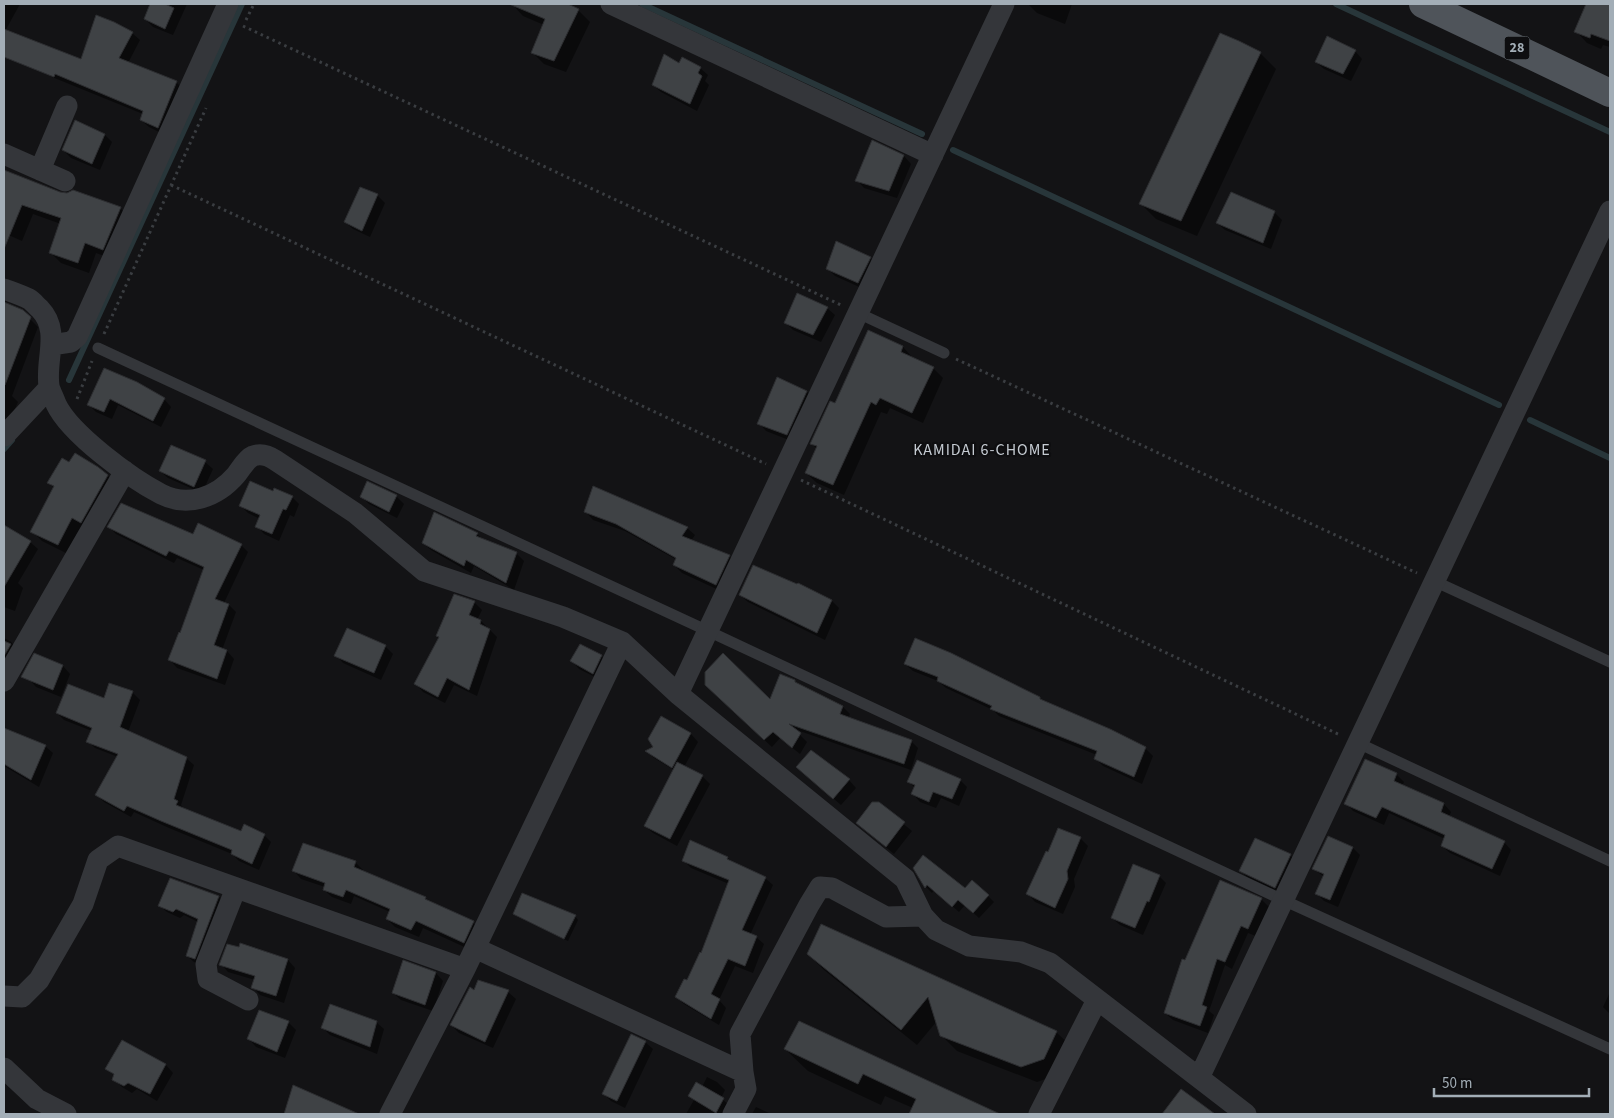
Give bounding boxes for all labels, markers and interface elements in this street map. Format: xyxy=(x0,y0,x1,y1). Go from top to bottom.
road number: 28 xyxy=(1504,36,1530,59)
district label: KAMIDAI 6-CHOME xyxy=(913,439,1051,461)
scale bar xyxy=(1434,1066,1589,1098)
text: 50 m xyxy=(1442,1073,1472,1094)

